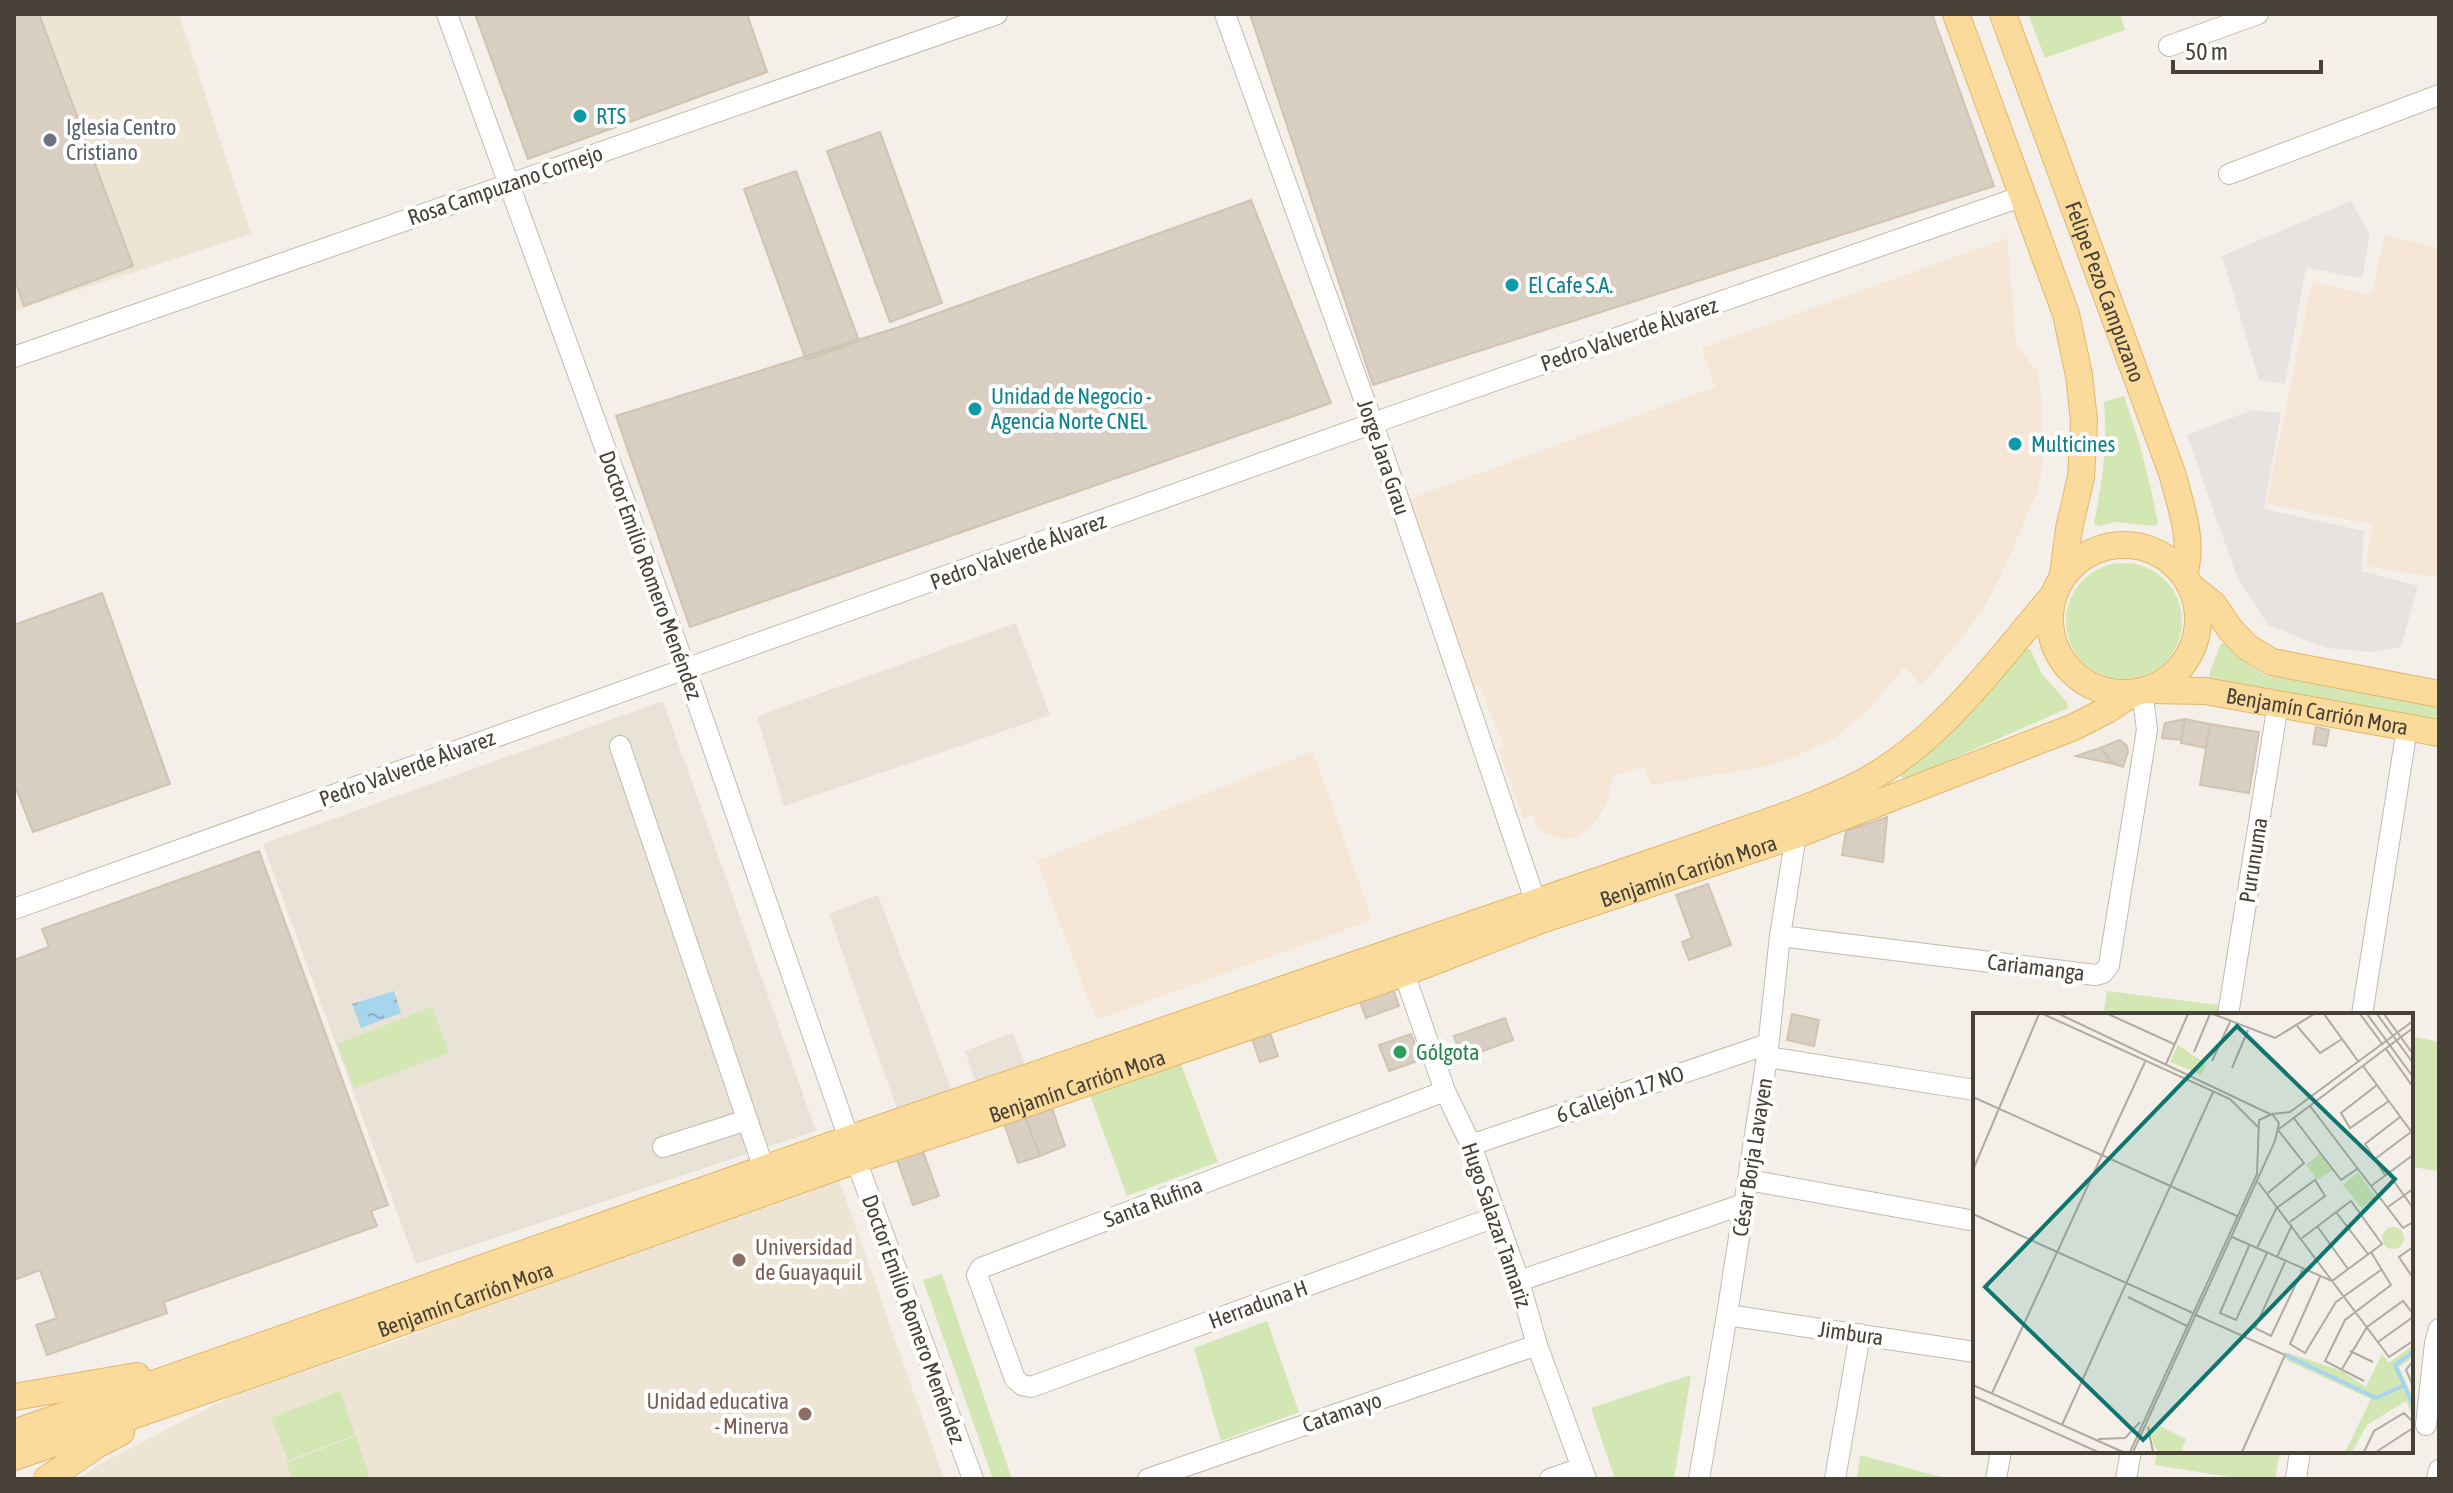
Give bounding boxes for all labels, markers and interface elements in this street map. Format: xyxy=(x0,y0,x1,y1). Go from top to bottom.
scale bar xyxy=(2173,24,2321,74)
text: 50 m xyxy=(2185,38,2228,65)
place label: RTS xyxy=(596,103,626,129)
marker: RTS xyxy=(571,107,589,125)
place label: Iglesia Centro Cristiano xyxy=(66,114,176,165)
marker: Iglesia Centro Cristiano xyxy=(41,131,59,149)
street label: Rosa Campuzano Cornejo xyxy=(404,139,606,231)
street label: Felipe Pezo Campuzano xyxy=(2060,198,2150,386)
place label: El Cafe S.A. xyxy=(1528,272,1613,298)
marker: El Cafe S.A. xyxy=(1503,276,1521,294)
street label: Pedro Valverde Álvarez xyxy=(1537,292,1721,376)
place label: Unidad de Negocio - Agencia Norte CNEL xyxy=(991,383,1152,434)
street label: Jorge Jara Grau xyxy=(1352,396,1416,518)
marker: Unidad de Negocio - Agencia Norte CNEL xyxy=(966,400,984,418)
place label: Multicines xyxy=(2031,431,2115,457)
marker: Multicines xyxy=(2006,435,2024,453)
street label: Doctor Emilio Romero Menéndez xyxy=(594,447,708,703)
street label: Pedro Valverde Álvarez xyxy=(926,507,1110,595)
street label: Benjamín Carrión Mora xyxy=(2224,682,2410,740)
street label: Pedro Valverde Álvarez xyxy=(315,724,499,812)
street label: Purunuma xyxy=(2233,816,2273,904)
street label: Benjamín Carrión Mora xyxy=(1597,829,1780,912)
street label: Cariamanga xyxy=(1986,948,2086,986)
inset map xyxy=(1973,1013,2413,1453)
place label: Gólgota xyxy=(1416,1039,1479,1065)
marker: Gólgota xyxy=(1391,1043,1409,1061)
street label: Benjamín Carrión Mora xyxy=(986,1044,1169,1128)
street label: 6 Callejón 17 NO xyxy=(1553,1060,1687,1128)
street label: César Borja Lavayen xyxy=(1727,1076,1777,1238)
street label: Hugo Salazar Tamariz xyxy=(1457,1139,1537,1311)
street label: Santa Rufina xyxy=(1100,1171,1206,1233)
street label: Doctor Emilio Romero Menéndez xyxy=(857,1191,971,1447)
place label: Universidad de Guayaquil xyxy=(755,1234,862,1285)
marker: Universidad de Guayaquil xyxy=(730,1251,748,1269)
street label: Benjamín Carrión Mora xyxy=(374,1256,557,1342)
street label: Herraduna H xyxy=(1205,1274,1311,1334)
street label: Jimbura xyxy=(1817,1316,1885,1350)
street label: Catamayo xyxy=(1299,1386,1385,1438)
place label: Unidad educativa - Minerva xyxy=(646,1388,789,1439)
marker: Unidad educativa - Minerva xyxy=(796,1405,814,1423)

